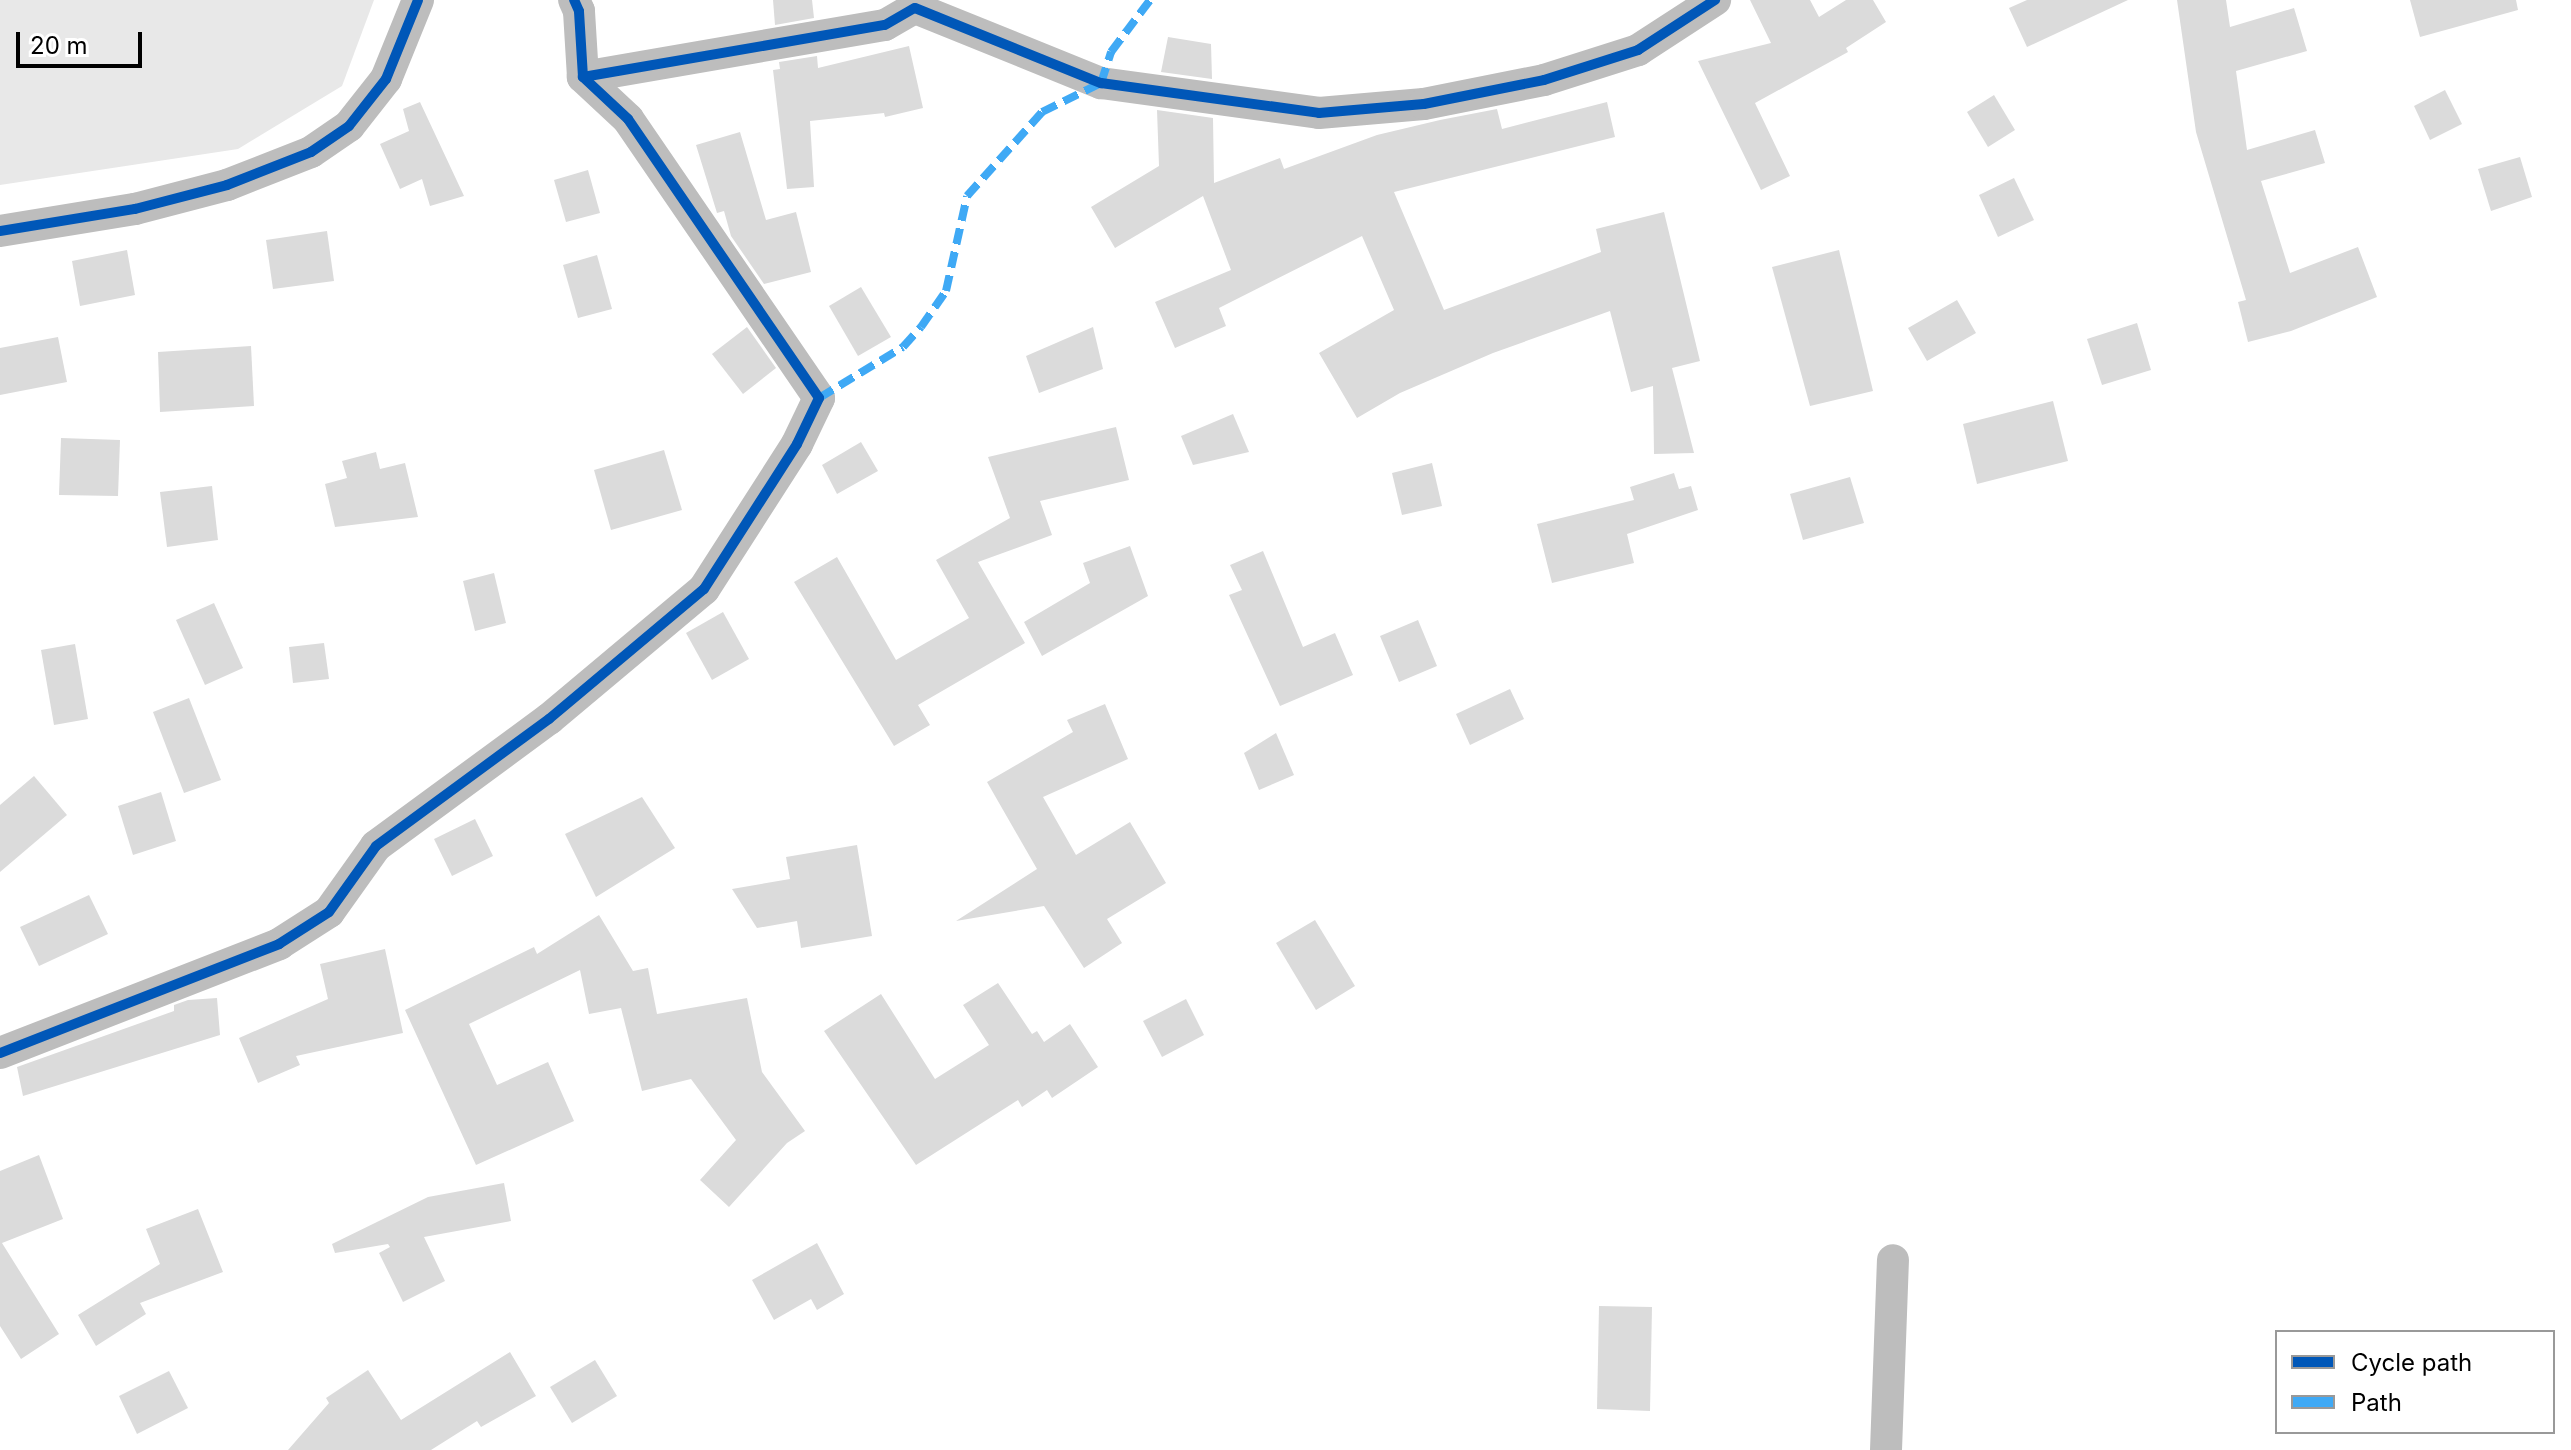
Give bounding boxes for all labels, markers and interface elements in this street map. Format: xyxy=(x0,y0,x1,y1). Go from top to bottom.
scale bar xyxy=(20,16,146,66)
text: 20 m xyxy=(30,31,88,60)
legend xyxy=(2275,1330,2555,1434)
text: Cycle path xyxy=(2351,1348,2472,1377)
text: Path xyxy=(2351,1388,2402,1417)

